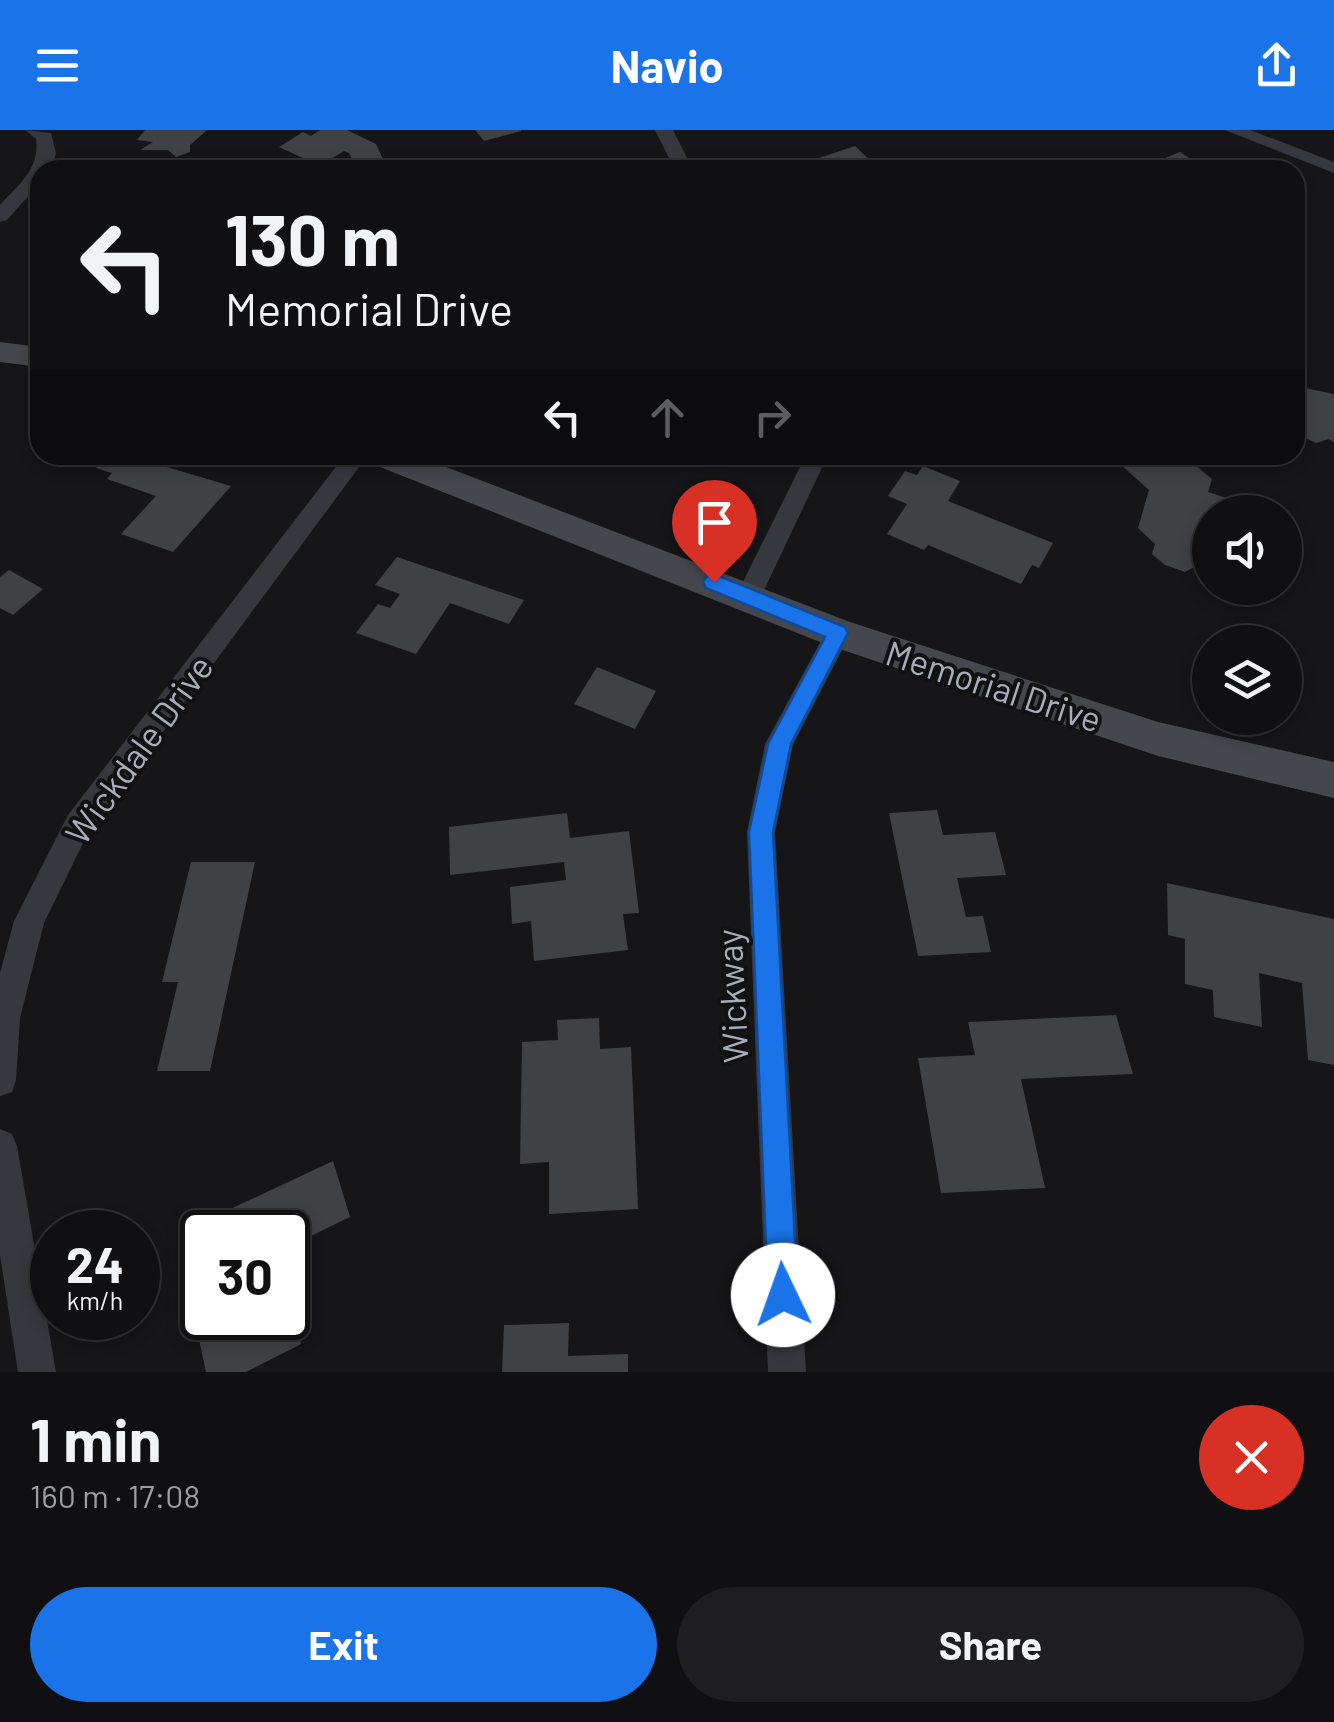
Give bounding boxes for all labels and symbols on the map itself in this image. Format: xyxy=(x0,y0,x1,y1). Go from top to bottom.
pin xyxy=(672,480,757,583)
street label: Memorial Drive xyxy=(881,630,1107,740)
street label: Wickdale Drive xyxy=(55,646,221,852)
street label: Wickway xyxy=(707,928,755,1064)
speed limit sign: 30 xyxy=(180,1210,310,1340)
position arrow xyxy=(731,1243,835,1347)

